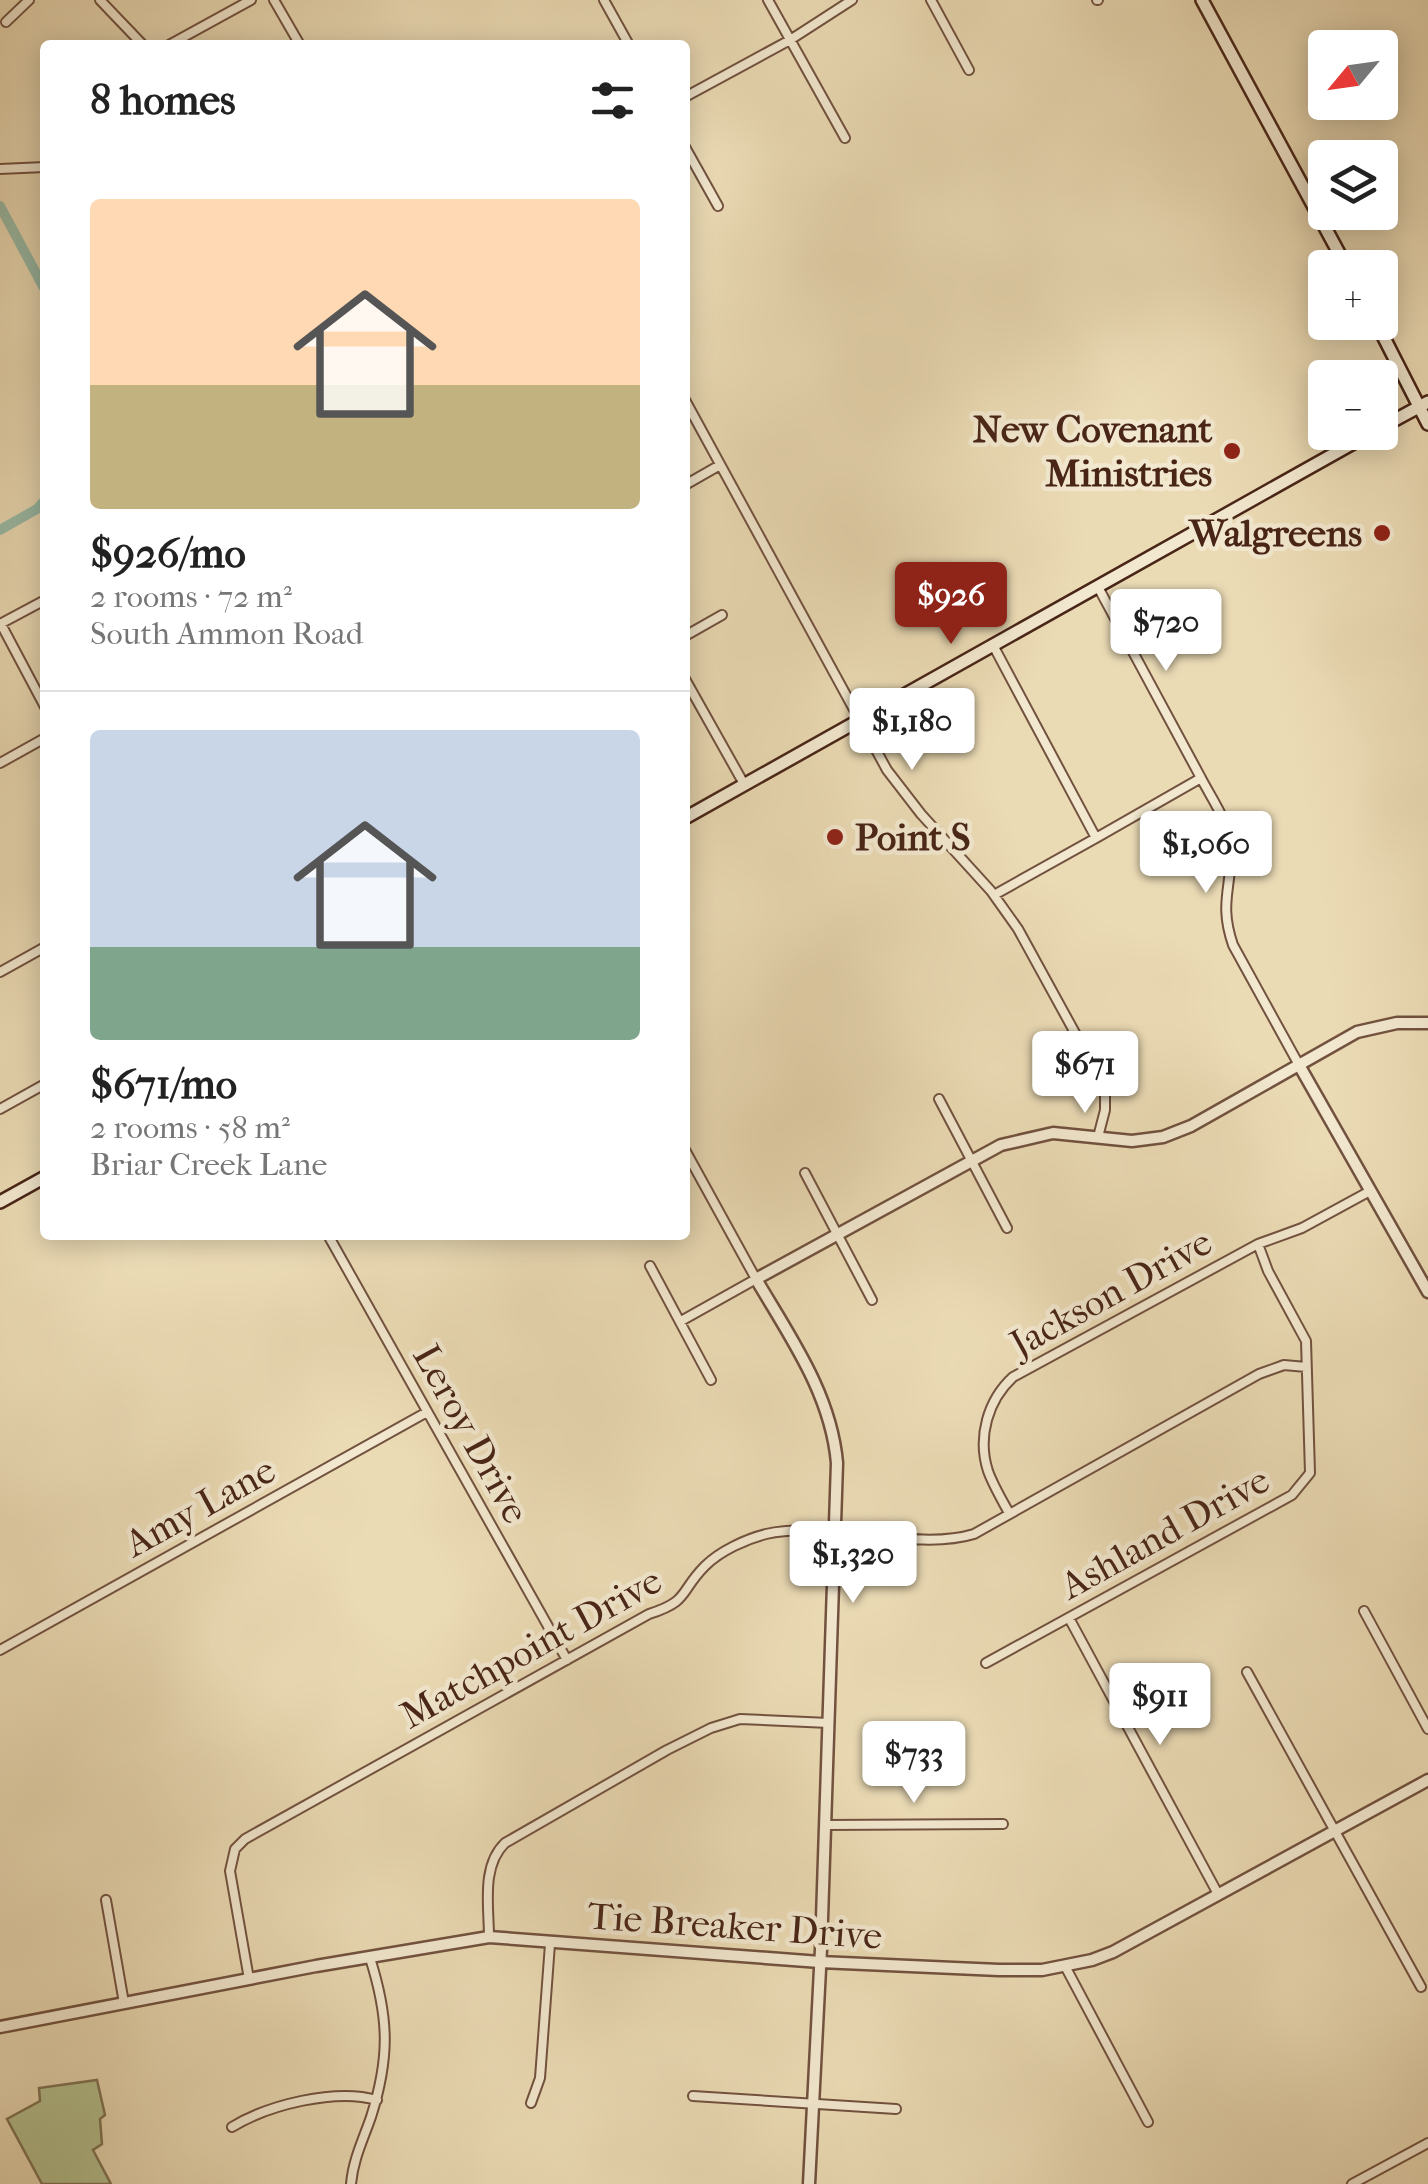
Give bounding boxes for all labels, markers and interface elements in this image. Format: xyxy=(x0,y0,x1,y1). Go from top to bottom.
north arrow xyxy=(1308,30,1398,120)
map controls xyxy=(1308,30,1398,450)
icon: filters xyxy=(585,73,640,128)
text: 8 homes xyxy=(90,76,236,125)
button: layers xyxy=(1308,140,1398,230)
button: + xyxy=(1308,250,1398,340)
icon: home xyxy=(275,264,455,444)
button: − xyxy=(1308,360,1398,450)
place label: New Covenant Ministries xyxy=(973,407,1212,496)
marker: New Covenant Ministries xyxy=(1221,440,1243,462)
place label: Walgreens xyxy=(1187,511,1362,556)
marker: Walgreens xyxy=(1371,522,1393,544)
text: $926/mo xyxy=(90,529,246,578)
pin: $926 xyxy=(892,562,1010,647)
text: $926 xyxy=(917,576,985,613)
text: 2 rooms · 72 m² xyxy=(90,578,292,615)
pin: $720 xyxy=(1107,589,1225,674)
text: $720 xyxy=(1132,603,1200,640)
text: South Ammon Road xyxy=(90,615,363,652)
pin: $1,180 xyxy=(831,688,993,773)
text: $1,180 xyxy=(872,702,952,739)
icon: home xyxy=(275,795,455,975)
pin: $1,060 xyxy=(1125,811,1287,896)
place label: Point S xyxy=(855,815,970,860)
text: $1,060 xyxy=(1162,825,1250,862)
marker: Point S xyxy=(824,826,846,848)
pin: $671 xyxy=(1026,1031,1144,1116)
text: $671 xyxy=(1054,1045,1116,1082)
text: $671/mo xyxy=(90,1060,237,1109)
text: 2 rooms · 58 m² xyxy=(90,1109,290,1146)
text: Briar Creek Lane xyxy=(90,1146,327,1183)
street label: Jackson Drive xyxy=(1000,1219,1220,1368)
street label: Leroy Drive xyxy=(404,1337,538,1531)
street label: Amy Lane xyxy=(115,1447,283,1568)
street label: Ashland Drive xyxy=(1051,1457,1277,1610)
pin: $1,320 xyxy=(772,1521,934,1606)
text: $1,320 xyxy=(812,1535,894,1572)
street label: Matchpoint Drive xyxy=(393,1558,669,1738)
pin: $911 xyxy=(1101,1663,1219,1748)
text: $911 xyxy=(1131,1677,1189,1714)
pin: $733 xyxy=(855,1721,973,1806)
text: $733 xyxy=(884,1735,944,1772)
street label: Tie Breaker Drive xyxy=(586,1893,884,1959)

